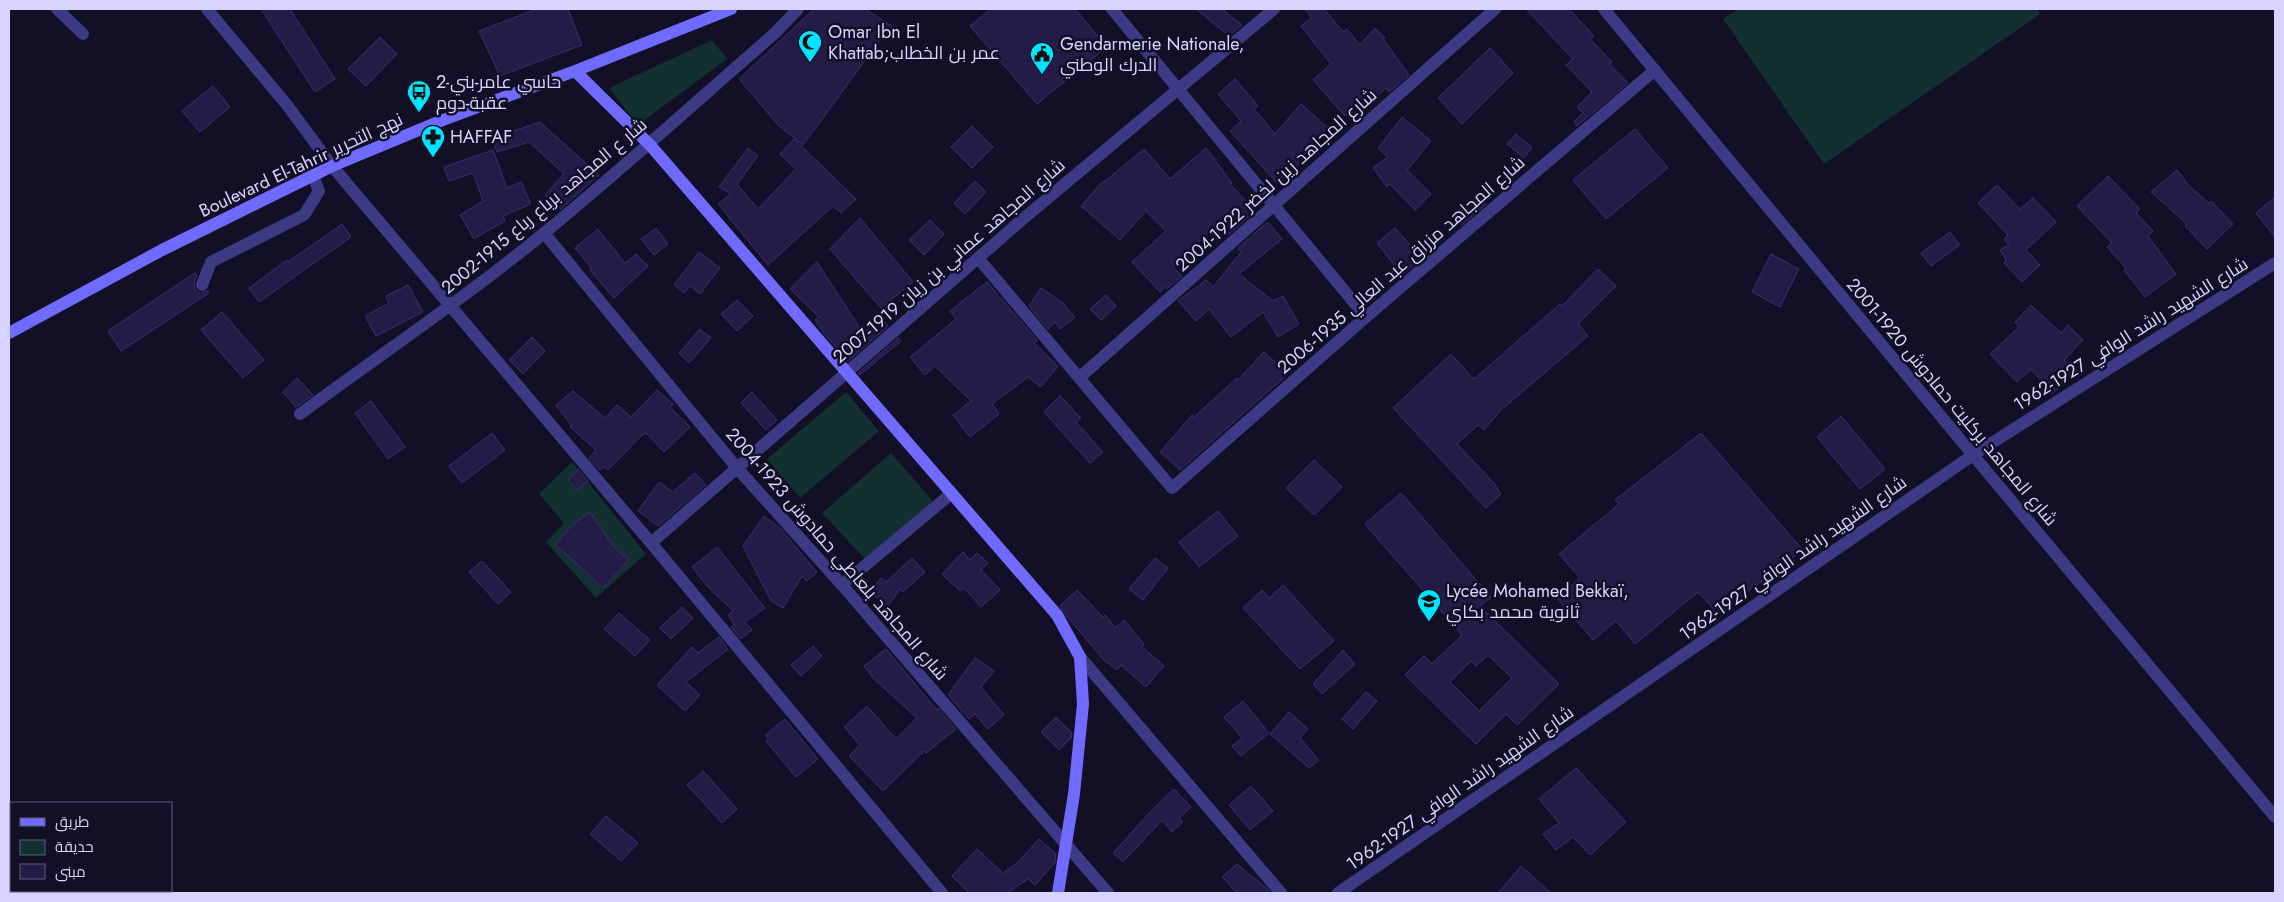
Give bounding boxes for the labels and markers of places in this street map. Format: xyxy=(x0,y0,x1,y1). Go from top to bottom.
place label: Omar Ibn El Khattab;عمر بن الخطاب xyxy=(828,19,1000,66)
mosque icon: Omar Ibn El Khattab;عمر بن الخطاب xyxy=(797,29,823,63)
place label: Gendarmerie Nationale, الدرك الوطني xyxy=(1060,31,1244,79)
public building icon: Gendarmerie Nationale, الدرك الوطني xyxy=(1029,41,1055,75)
place label: 2-حاسي عامر-بني عقبة-دوم xyxy=(436,69,561,116)
bus stop icon: 2-حاسي عامر-بني عقبة-دوم xyxy=(406,79,432,113)
pharmacy icon: HAFFAF xyxy=(420,124,446,158)
place label: HAFFAF xyxy=(450,124,512,150)
place label: Lycée Mohamed Bekkaï, ثانوية محمد بكاي xyxy=(1446,578,1629,626)
school or university icon: Lycée Mohamed Bekkaï, ثانوية محمد بكاي xyxy=(1416,588,1442,622)

